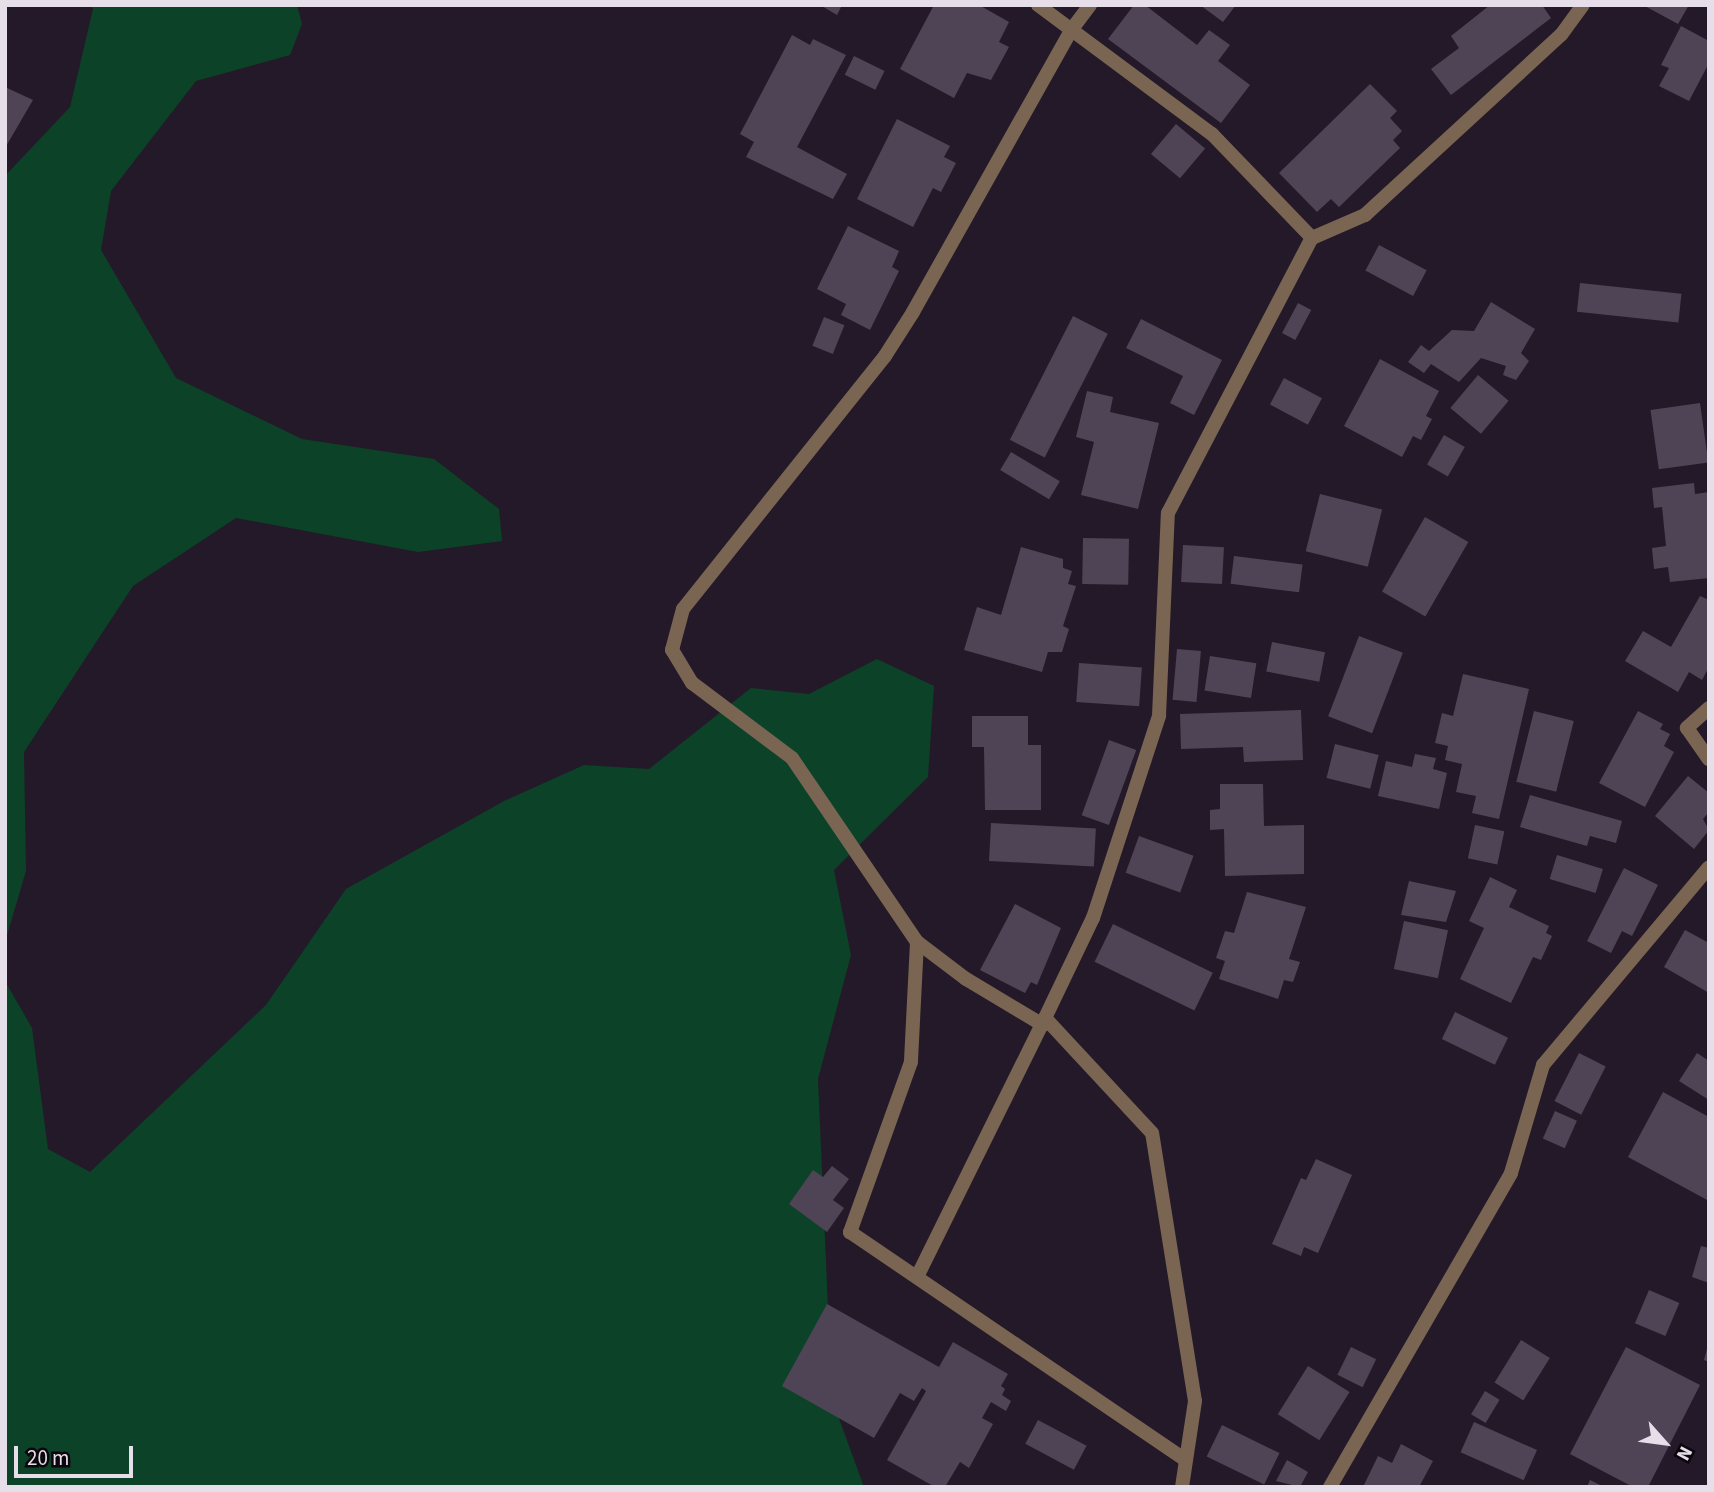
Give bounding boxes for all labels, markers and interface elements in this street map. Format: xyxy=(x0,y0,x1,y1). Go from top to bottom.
north arrow xyxy=(1630,1408,1700,1478)
scale bar xyxy=(18,1432,136,1476)
text: N xyxy=(1669,1441,1699,1465)
text: 20 m xyxy=(27,1443,69,1473)

